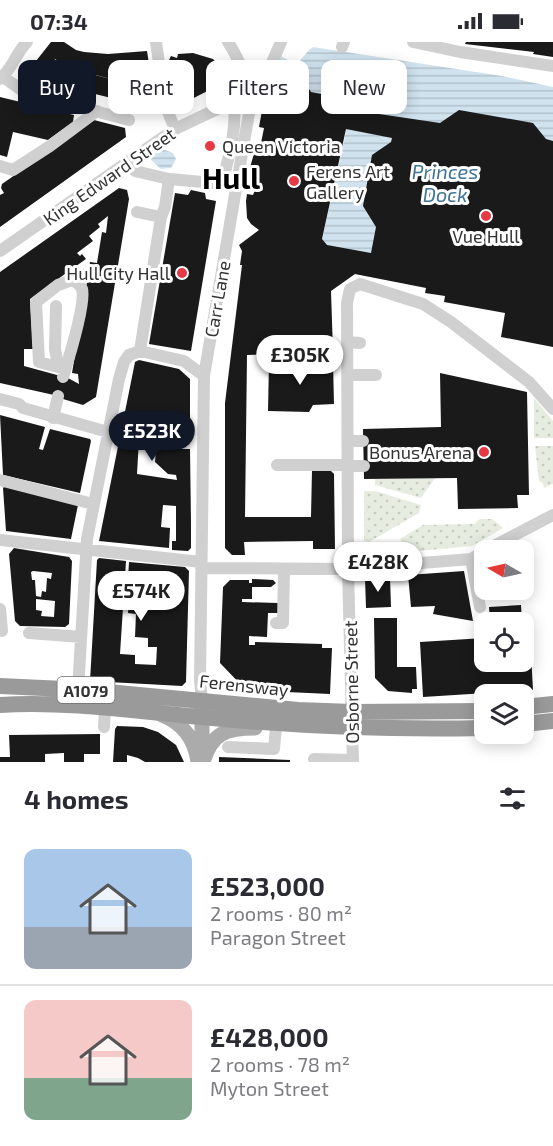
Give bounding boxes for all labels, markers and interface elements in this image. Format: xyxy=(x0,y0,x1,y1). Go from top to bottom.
text: 07:34 xyxy=(30,8,88,34)
chip: Buy xyxy=(18,60,96,114)
chip: Rent xyxy=(108,60,194,114)
chip: Filters xyxy=(206,60,309,114)
chip: New xyxy=(321,60,407,114)
street label: King Edward Street xyxy=(39,122,179,230)
place label: Queen Victoria xyxy=(222,135,341,157)
marker: Queen Victoria xyxy=(203,139,217,153)
district label: Hull xyxy=(202,159,260,195)
water label: Princes Dock xyxy=(412,159,478,206)
place label: Ferens Art Gallery xyxy=(306,160,390,203)
marker: Ferens Art Gallery xyxy=(287,174,301,188)
marker: Vue Hull xyxy=(479,209,493,223)
place label: Vue Hull xyxy=(452,225,520,247)
street label: Carr Lane xyxy=(199,259,235,339)
place label: Hull City Hall xyxy=(66,262,171,284)
marker: Hull City Hall xyxy=(175,266,189,280)
pin: £305K xyxy=(258,335,342,386)
text: £305K xyxy=(270,342,330,366)
pin: £523K xyxy=(110,411,194,462)
text: £523K xyxy=(123,418,181,442)
place label: Bonus Arena xyxy=(369,441,472,463)
marker: Bonus Arena xyxy=(477,445,491,459)
north arrow xyxy=(474,540,534,600)
map controls xyxy=(474,540,534,744)
pin: £428K xyxy=(336,542,420,593)
text: £428K xyxy=(347,549,409,573)
pin: £574K xyxy=(99,571,183,622)
text: £574K xyxy=(112,578,170,602)
button: locate xyxy=(474,612,534,672)
street label: Osborne Street xyxy=(339,620,363,744)
street label: Ferensway xyxy=(198,669,290,701)
road number: A1079 xyxy=(58,677,115,703)
button: layers xyxy=(474,684,534,744)
icon: filters xyxy=(496,782,529,815)
text: 4 homes xyxy=(24,783,129,814)
text: £523,000 xyxy=(210,870,325,901)
icon: home xyxy=(72,873,144,945)
text: 2 rooms · 80 m² xyxy=(210,901,352,925)
text: Paragon Street xyxy=(210,925,346,949)
text: £428,000 xyxy=(210,1021,329,1052)
icon: home xyxy=(72,1024,144,1096)
text: 2 rooms · 78 m² xyxy=(210,1052,350,1076)
text: Myton Street xyxy=(210,1076,329,1100)

